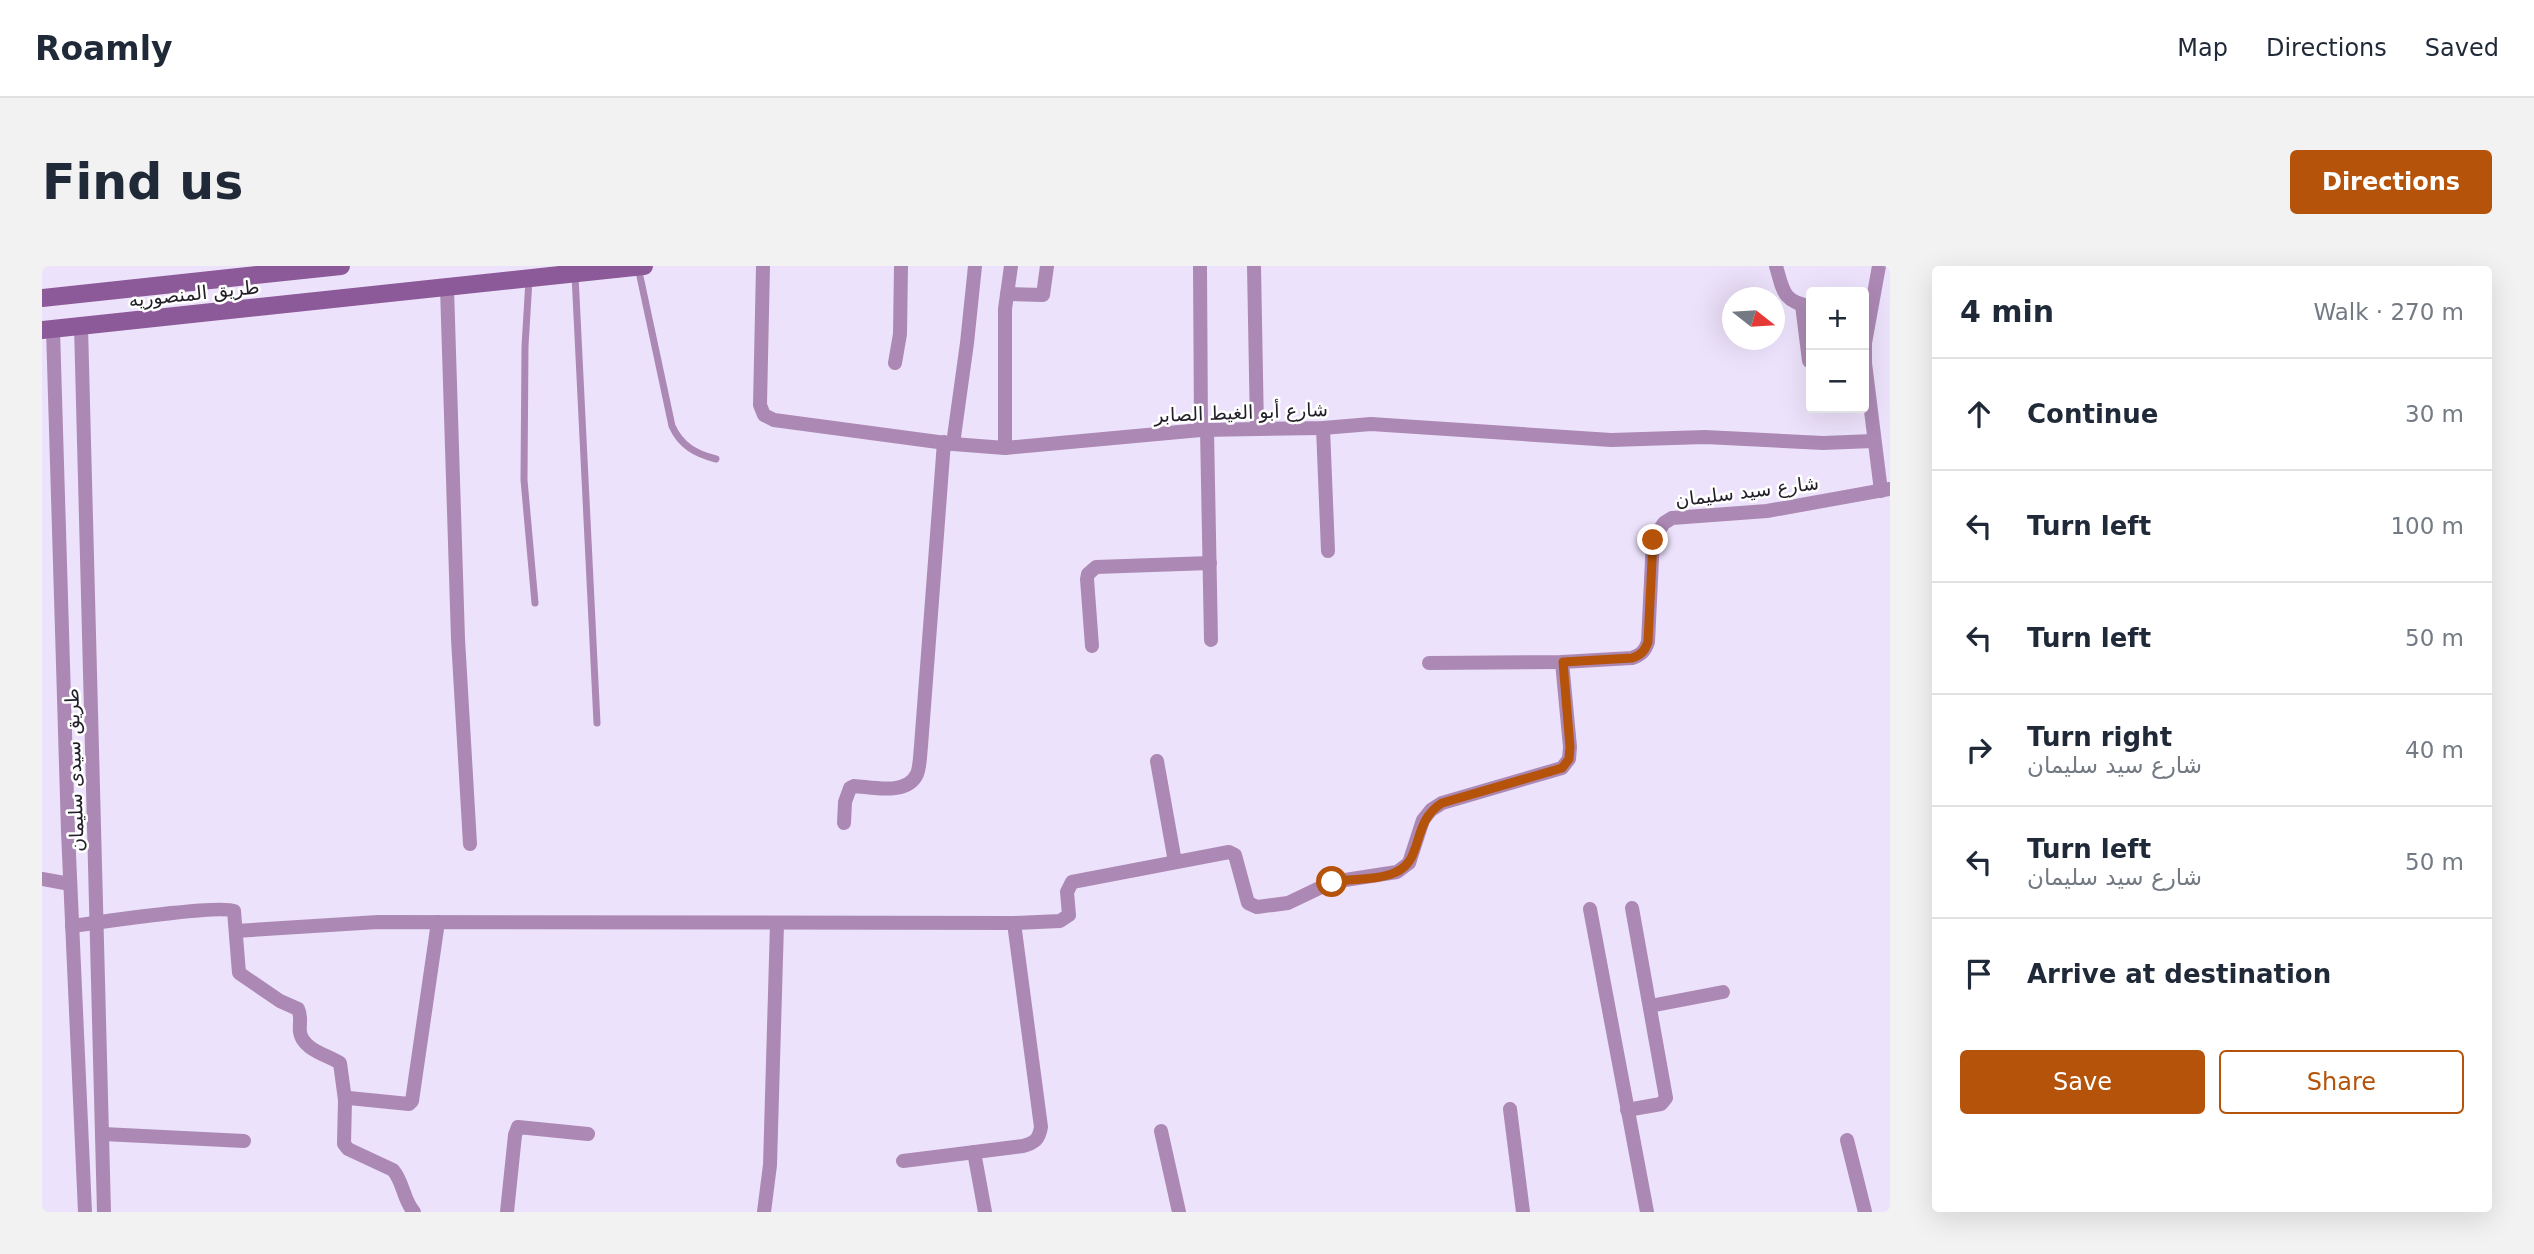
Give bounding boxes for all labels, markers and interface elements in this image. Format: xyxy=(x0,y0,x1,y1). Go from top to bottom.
text: Roamly xyxy=(35,29,173,68)
text: Map xyxy=(2177,34,2228,62)
text: Directions xyxy=(2266,34,2387,62)
text: Saved xyxy=(2425,34,2499,62)
button: Directions xyxy=(2290,150,2492,214)
text: Find us xyxy=(42,154,243,211)
street label: طريق المنصوريه xyxy=(127,275,261,312)
north arrow xyxy=(1722,287,1785,350)
map controls xyxy=(1806,287,1869,413)
button: + xyxy=(1806,287,1869,350)
text: 4 min xyxy=(1960,294,2054,329)
text: Walk · 270 m xyxy=(2313,299,2464,325)
button: − xyxy=(1806,350,1869,413)
icon: ahead xyxy=(1960,395,1998,433)
street label: شارع أبو الغيط الصابر xyxy=(1153,397,1328,427)
text: Continue xyxy=(2027,399,2158,429)
text: 30 m xyxy=(2405,401,2464,427)
street label: شارع سيد سليمان xyxy=(1674,471,1820,512)
icon: left xyxy=(1960,507,1998,545)
text: Turn left xyxy=(2027,511,2151,541)
text: 100 m xyxy=(2390,513,2464,539)
route end xyxy=(1637,524,1668,555)
icon: left xyxy=(1960,619,1998,657)
text: Turn left xyxy=(2027,623,2151,653)
text: 50 m xyxy=(2405,625,2464,651)
street label: طريق سيدى سليمان xyxy=(60,688,89,852)
text: Turn right xyxy=(2027,722,2172,752)
icon: right xyxy=(1960,731,1998,769)
text: 40 m xyxy=(2405,737,2464,763)
text: شارع سيد سليمان xyxy=(2027,752,2202,778)
text: Turn left xyxy=(2027,834,2151,864)
icon: left xyxy=(1960,843,1998,881)
text: 50 m xyxy=(2405,849,2464,875)
text: شارع سيد سليمان xyxy=(2027,864,2202,890)
route start xyxy=(1316,866,1347,897)
icon: arrive xyxy=(1960,955,1998,993)
text: Arrive at destination xyxy=(2027,959,2331,989)
button: Save xyxy=(1960,1050,2205,1114)
button: Share xyxy=(2219,1050,2464,1114)

